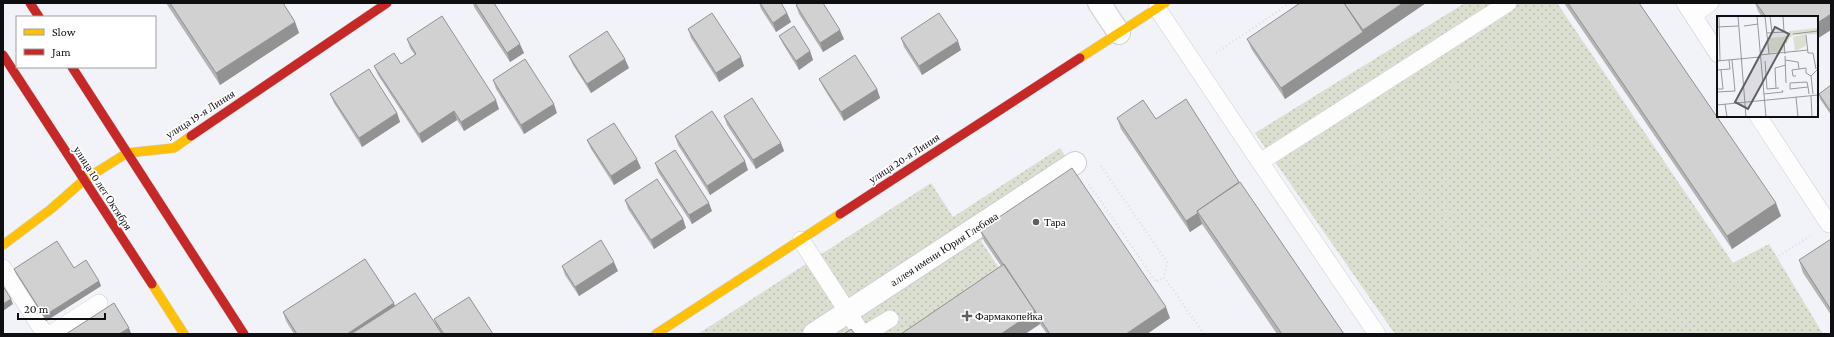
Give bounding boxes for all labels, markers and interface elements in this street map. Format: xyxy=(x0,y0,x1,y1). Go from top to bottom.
legend xyxy=(16,16,156,68)
inset map xyxy=(1717,16,1818,117)
text: Slow xyxy=(52,25,76,39)
text: Jam xyxy=(51,45,71,59)
street label: улица 19-я Линия xyxy=(163,87,237,141)
street label: улица 20-я Линия xyxy=(866,131,942,185)
street label: улица 10 лет Октября xyxy=(71,144,135,232)
street label: аллея имени Юрия Глебова xyxy=(888,210,1000,288)
place label: Тара xyxy=(1044,216,1066,228)
marker: Тара xyxy=(1031,217,1041,227)
scale bar xyxy=(18,295,105,321)
text: 20 m xyxy=(24,302,49,316)
place label: Фармакопейка xyxy=(975,310,1043,322)
marker: Фармакопейка xyxy=(962,311,972,321)

